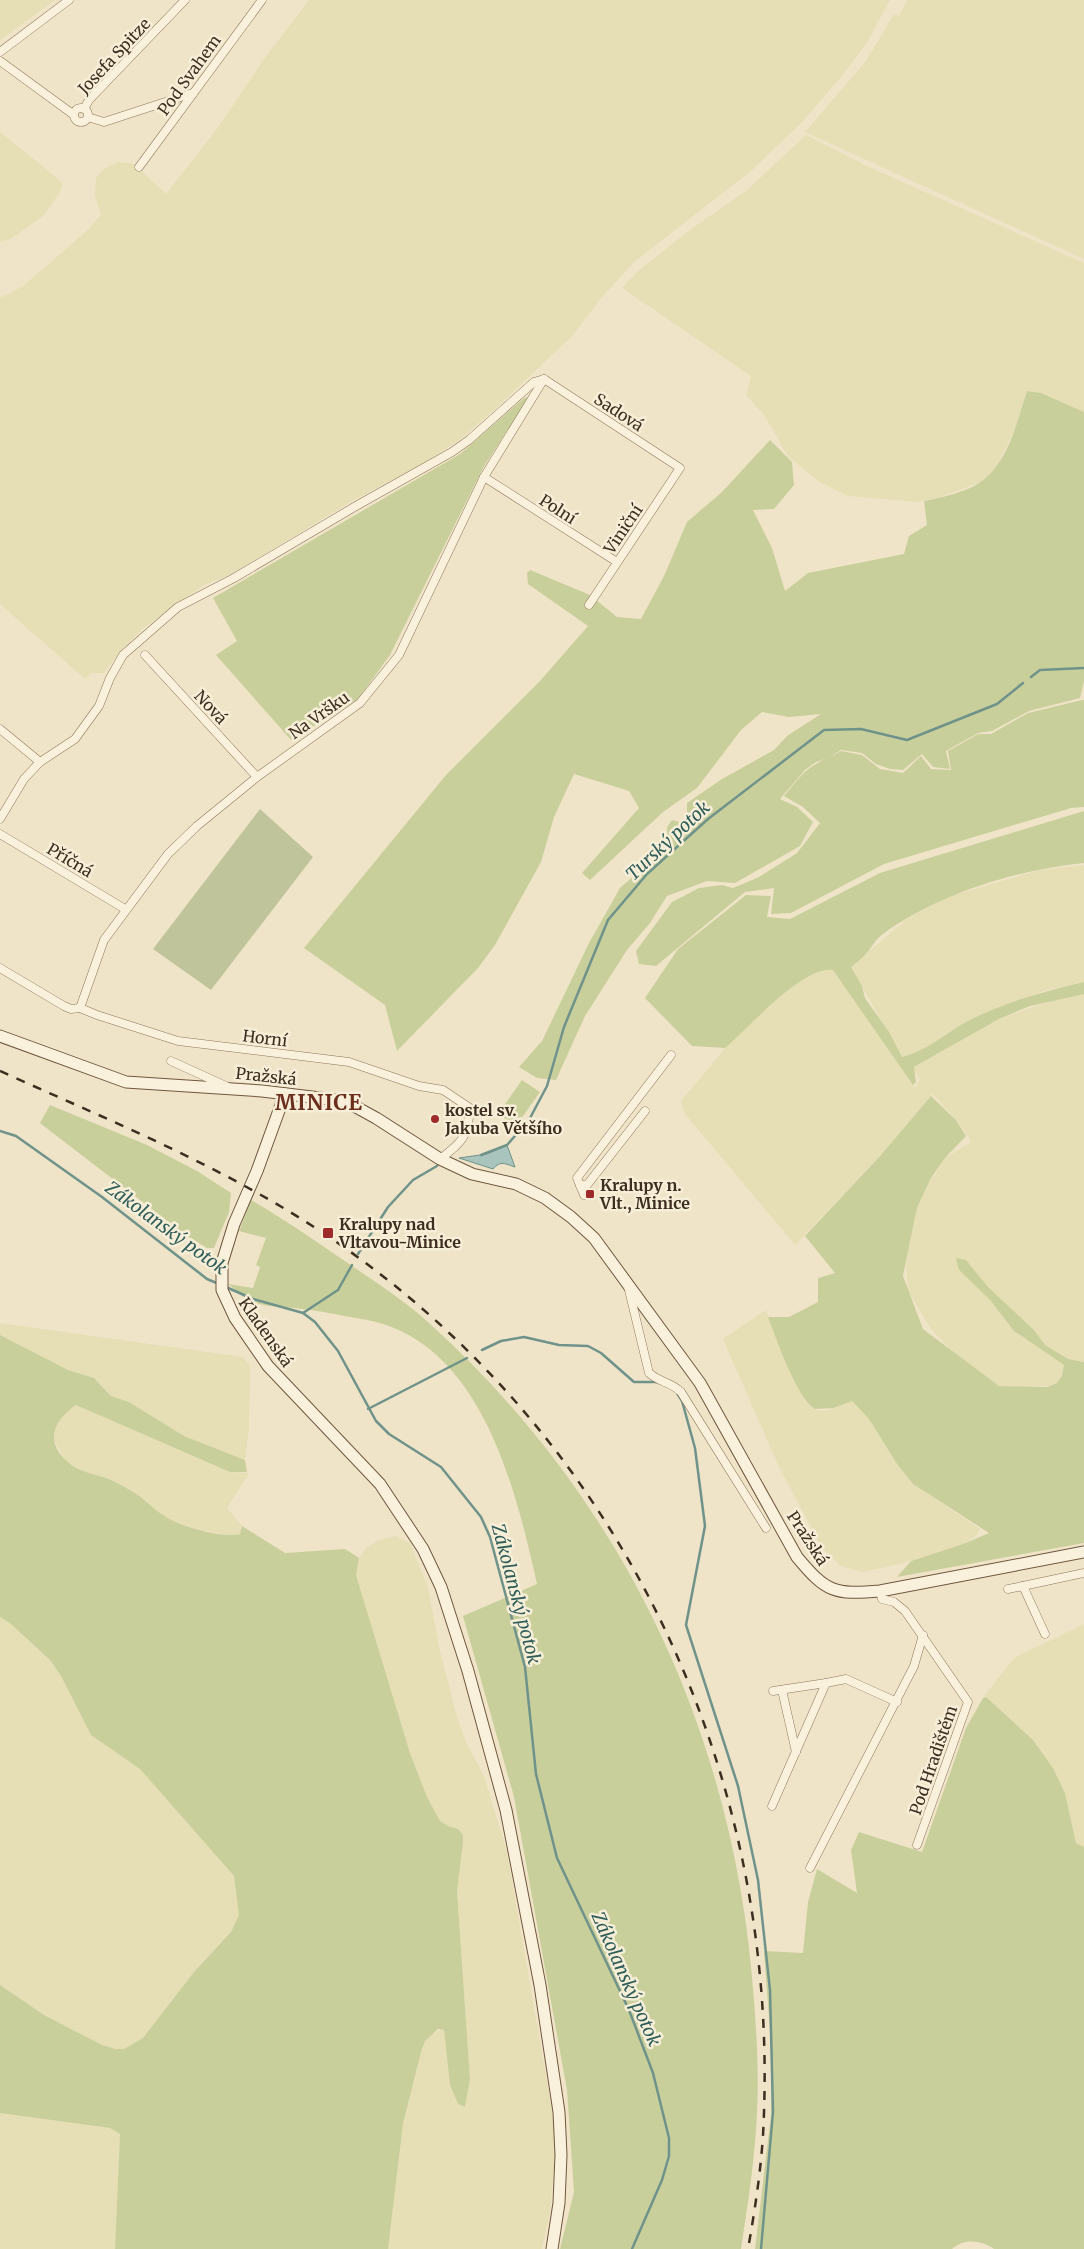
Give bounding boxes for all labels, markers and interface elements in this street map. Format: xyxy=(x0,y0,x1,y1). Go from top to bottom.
street label: Josefa Spitze xyxy=(73,14,154,99)
street label: Pod Svahem xyxy=(153,31,225,119)
street label: Sadová xyxy=(590,389,648,436)
street label: Polní xyxy=(536,490,581,529)
street label: Viniční xyxy=(599,500,647,558)
street label: Nová xyxy=(190,686,232,728)
street label: Na Vršku xyxy=(285,687,353,743)
water label: Turský potok xyxy=(621,796,715,885)
street label: Příčná xyxy=(43,839,97,882)
street label: Horní xyxy=(242,1025,289,1051)
street label: Pražská xyxy=(235,1063,298,1089)
district label: MINICE xyxy=(275,1089,363,1116)
place label: kostel sv. Jakuba Většího xyxy=(444,1100,562,1138)
marker: kostel sv. Jakuba Většího xyxy=(429,1113,441,1125)
water label: Zákolanský potok xyxy=(100,1175,232,1279)
place label: Kralupy n. Vlt., Minice xyxy=(599,1175,690,1214)
marker: Kralupy n. Vlt., Minice xyxy=(584,1188,596,1200)
place label: Kralupy nad Vltavou-Minice xyxy=(338,1214,461,1252)
marker: Kralupy nad Vltavou-Minice xyxy=(321,1226,335,1240)
street label: Kladenská xyxy=(235,1293,297,1371)
street label: Pražská xyxy=(783,1507,833,1569)
water label: Zákolanský potok xyxy=(486,1520,546,1667)
street label: Pod Hradištěm xyxy=(905,1703,961,1817)
water label: Zákolanský potok xyxy=(586,1907,666,2050)

